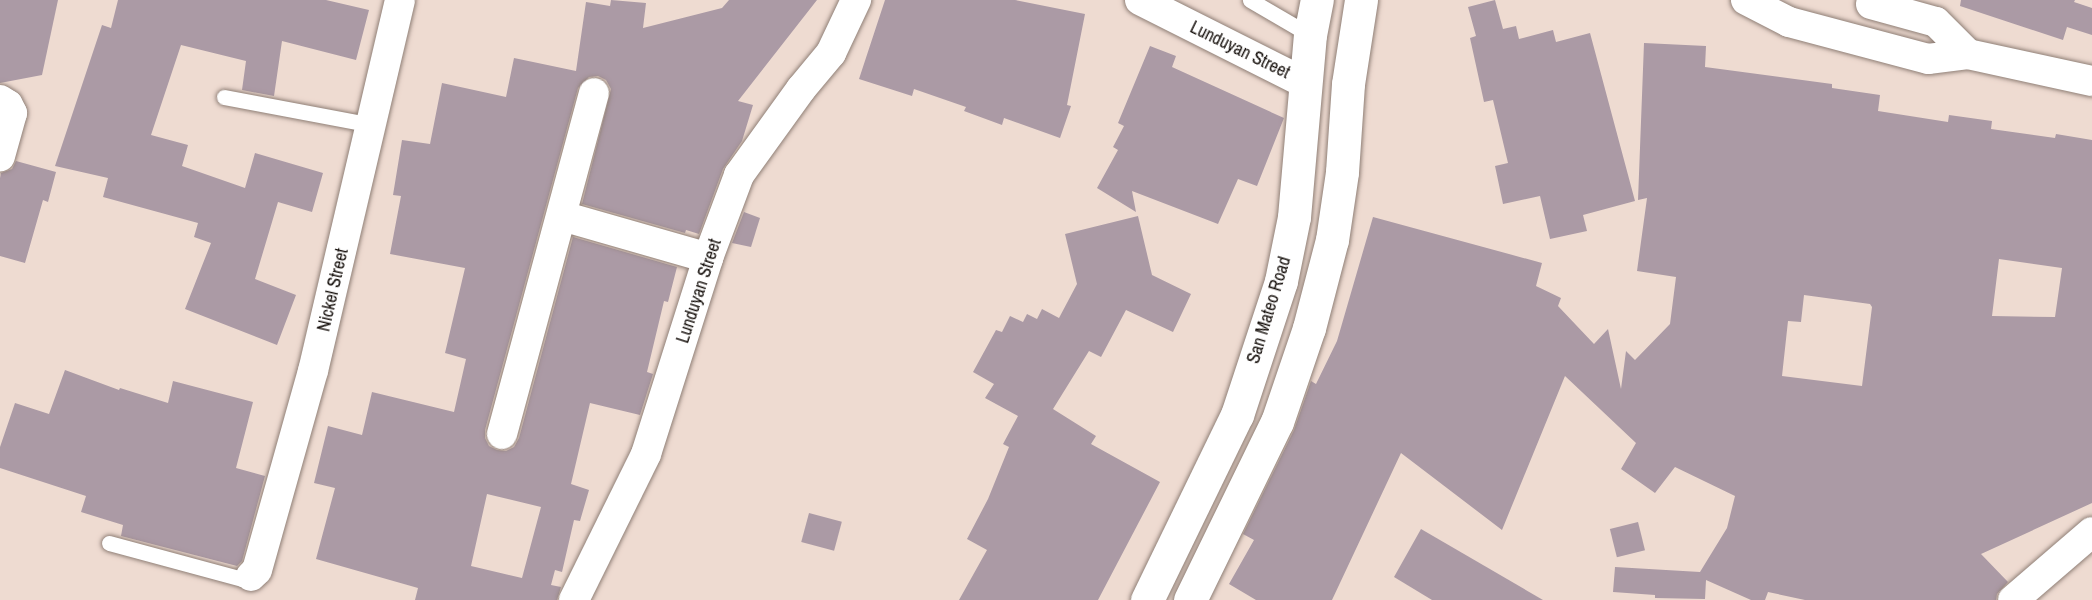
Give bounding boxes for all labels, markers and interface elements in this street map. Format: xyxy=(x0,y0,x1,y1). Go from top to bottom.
street label: Lunduyan Street xyxy=(1187,17,1293,83)
street label: Lunduyan Street xyxy=(672,236,726,346)
street label: Nickel Street xyxy=(313,246,353,334)
street label: San Mateo Road xyxy=(1242,254,1296,366)

